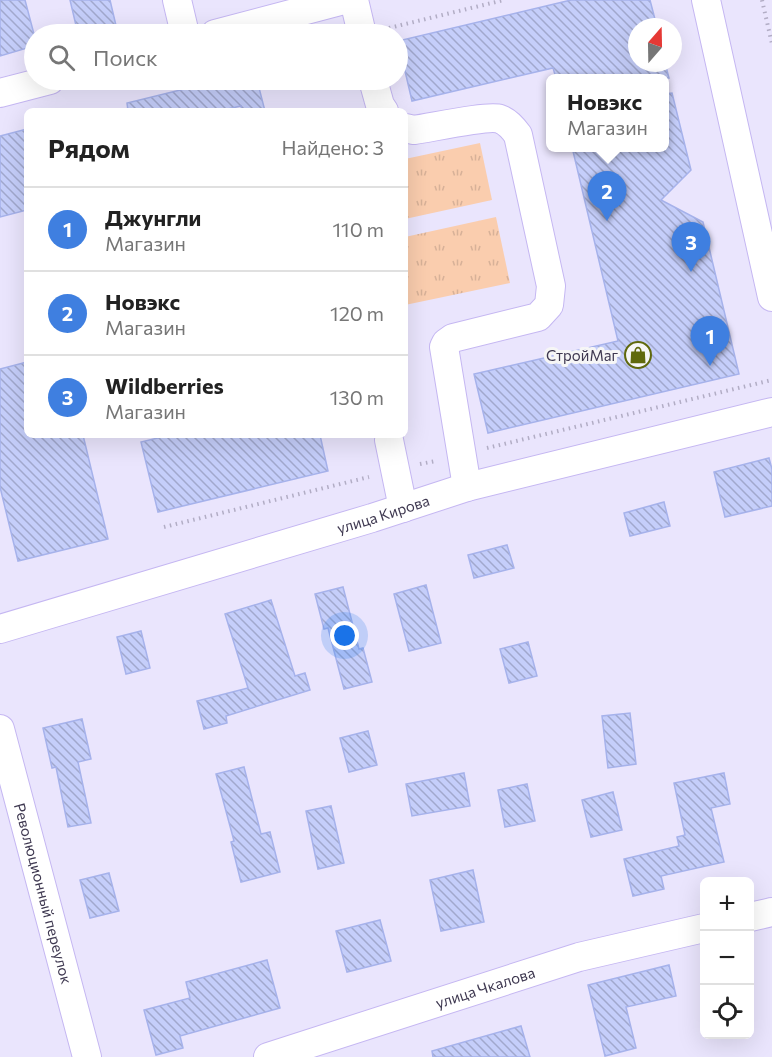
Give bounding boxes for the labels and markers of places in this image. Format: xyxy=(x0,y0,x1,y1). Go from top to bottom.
pin: 2 xyxy=(588,172,626,221)
pin: 3 xyxy=(672,222,710,272)
pin: 1 xyxy=(690,316,730,366)
shop icon: СтройМаг xyxy=(623,340,653,370)
place label: СтройМаг xyxy=(546,346,618,364)

